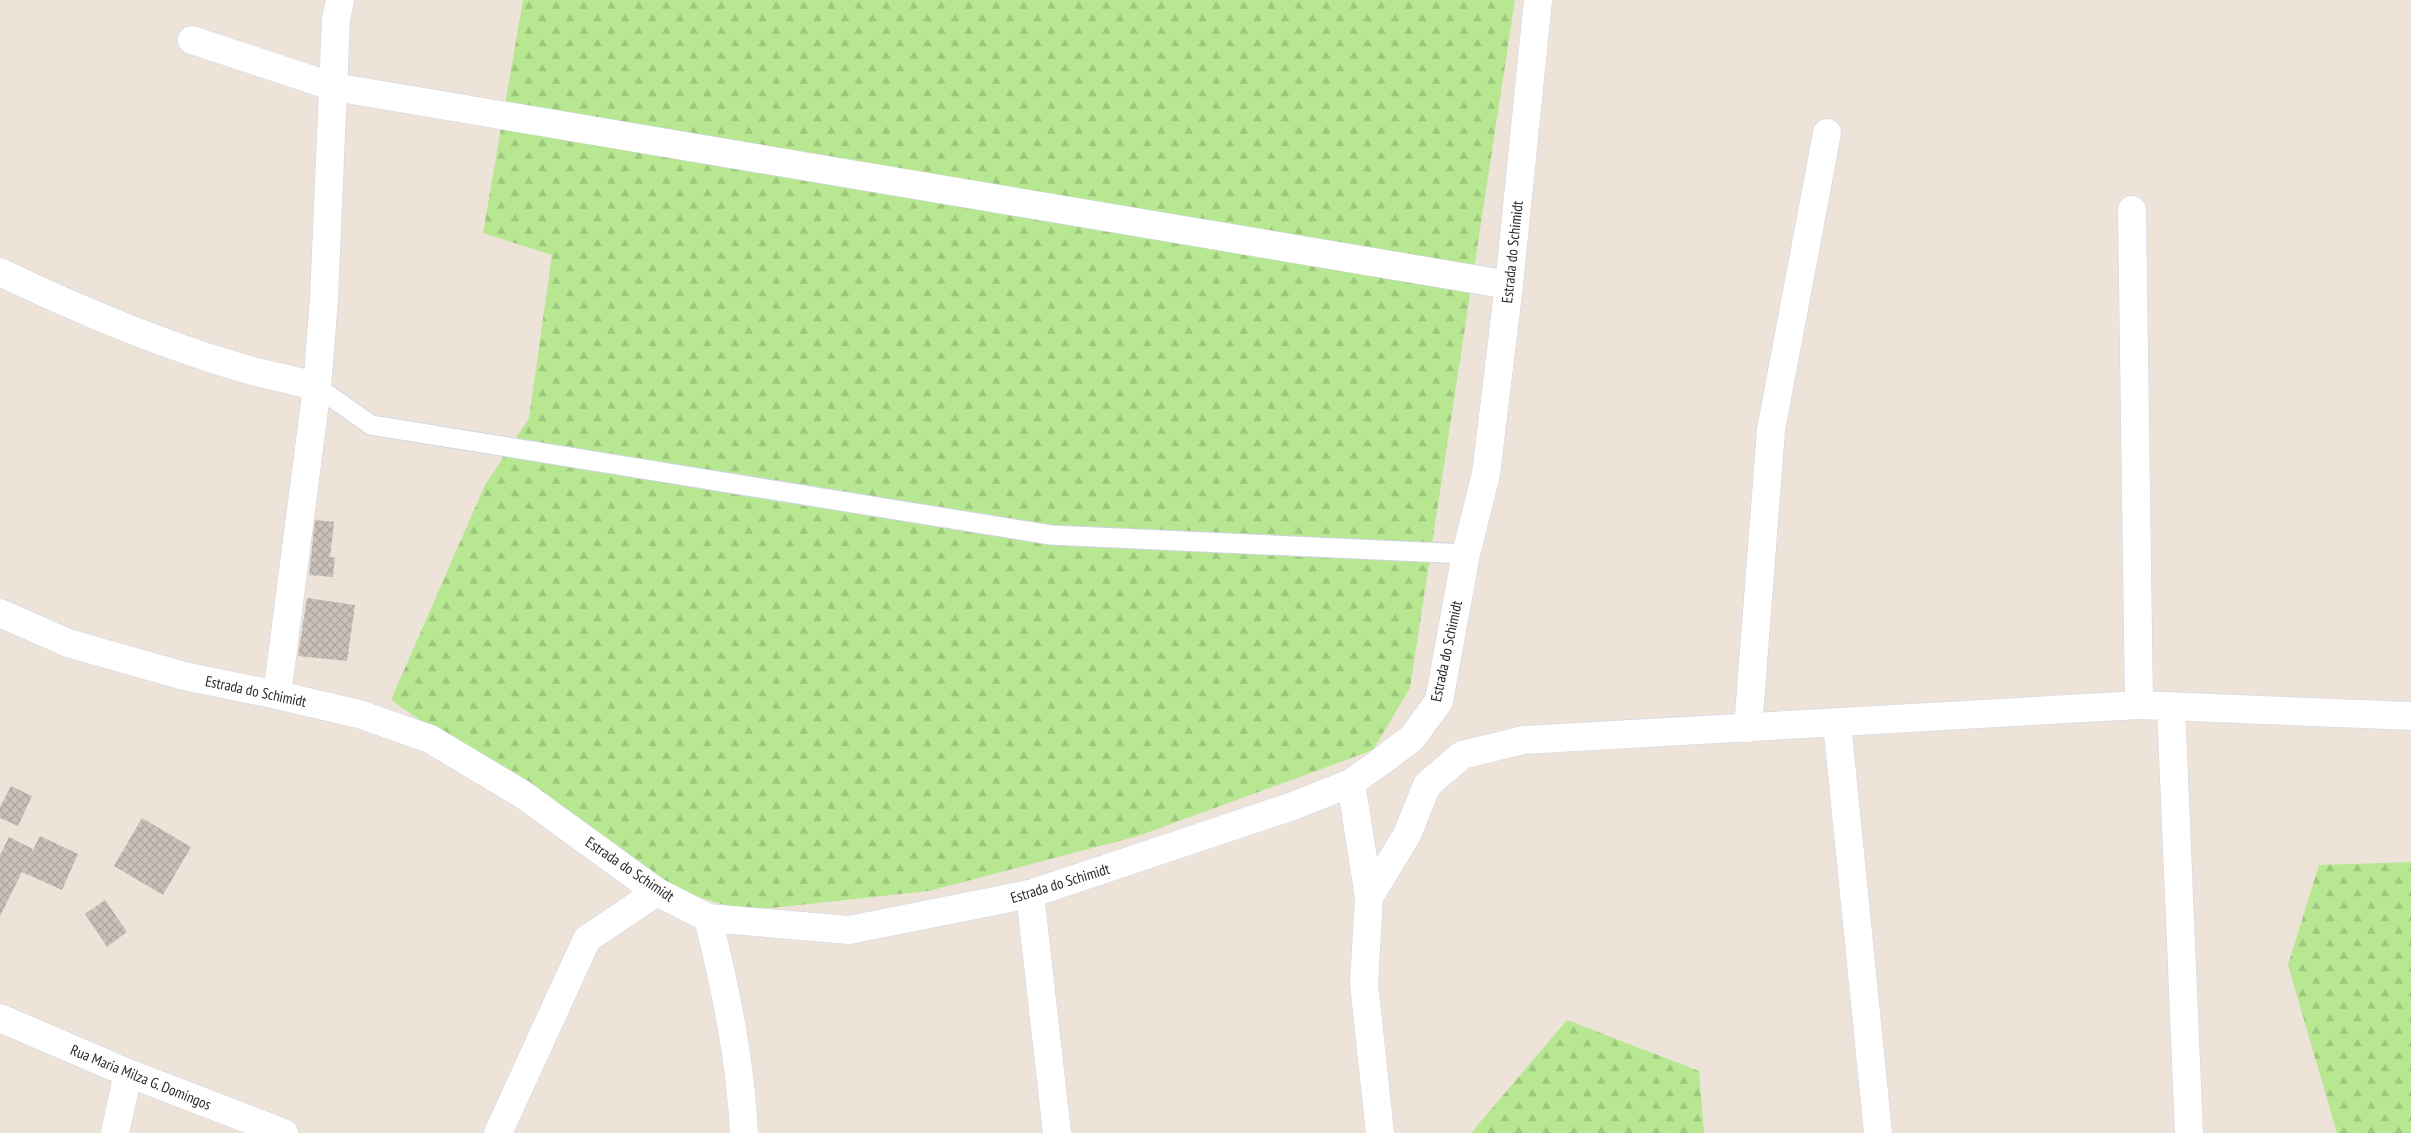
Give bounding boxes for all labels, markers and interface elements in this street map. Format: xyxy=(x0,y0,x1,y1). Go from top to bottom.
street label: Estrada do Schimidt xyxy=(1497,200,1527,304)
street label: Estrada do Schimidt xyxy=(1426,599,1466,703)
street label: Estrada do Schimidt xyxy=(204,671,308,711)
street label: Estrada do Schimidt xyxy=(582,832,678,906)
street label: Estrada do Schimidt xyxy=(1008,859,1112,907)
street label: Rua Maria Milza G. Domingos xyxy=(68,1040,214,1114)

